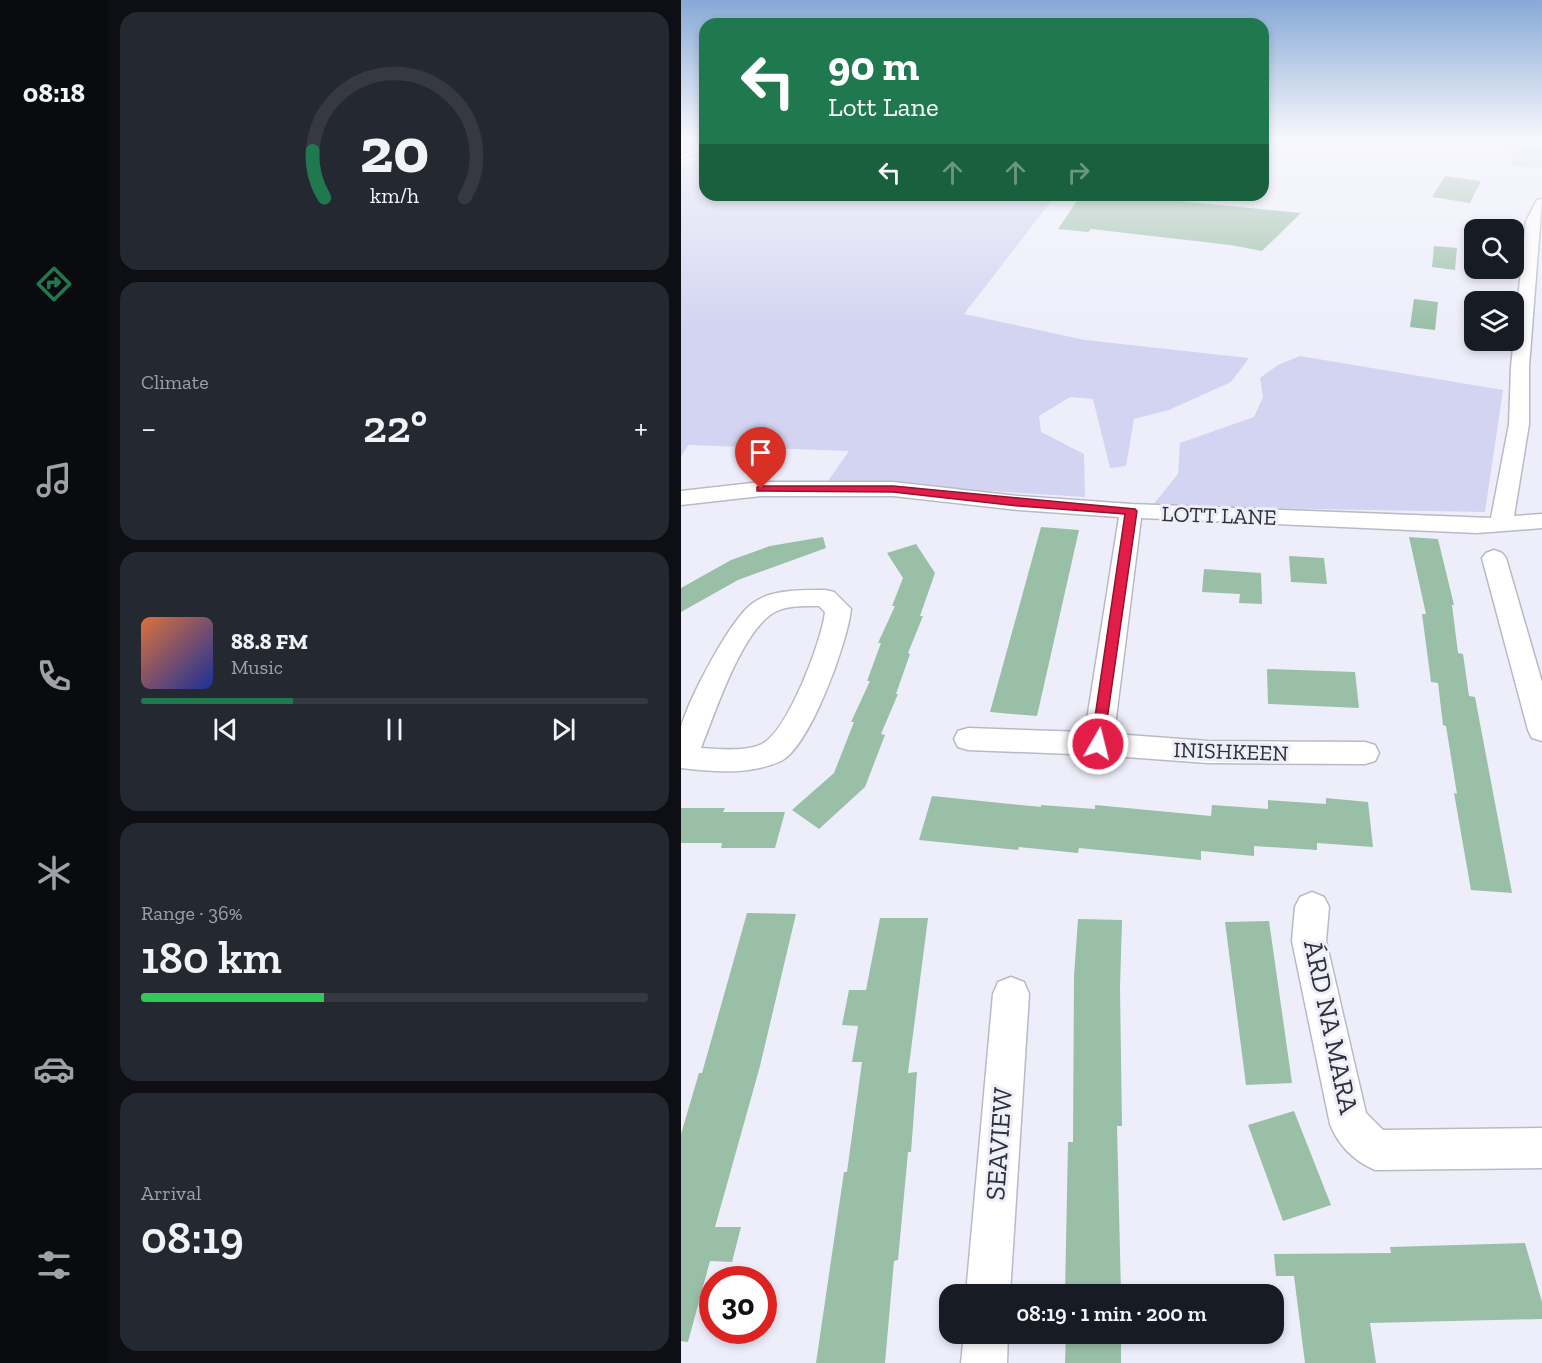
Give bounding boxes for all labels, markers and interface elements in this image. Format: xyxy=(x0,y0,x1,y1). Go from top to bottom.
text: 90 m xyxy=(828,40,919,91)
icon: left xyxy=(729,42,807,120)
text: 08:18 xyxy=(23,77,85,109)
text: Lott Lane xyxy=(828,91,939,123)
text: 20 xyxy=(360,113,429,188)
icon: left xyxy=(873,156,906,189)
icon: ahead xyxy=(936,156,969,189)
icon: ahead xyxy=(999,156,1032,189)
icon: right xyxy=(1062,156,1095,189)
text: km/h xyxy=(370,183,419,208)
map controls xyxy=(1464,219,1524,351)
button: search xyxy=(1464,219,1524,279)
icon: directions xyxy=(33,263,75,305)
button: layers xyxy=(1464,291,1524,351)
text: Climate xyxy=(141,370,209,394)
text: 22° xyxy=(363,400,428,454)
text: − xyxy=(141,408,156,447)
text: + xyxy=(634,408,648,447)
pin xyxy=(735,427,786,489)
icon: arrive xyxy=(744,436,777,469)
icon: music xyxy=(33,459,75,501)
street label: LOTT LANE xyxy=(1161,500,1277,531)
text: 88.8 FM xyxy=(231,628,308,655)
icon: phone xyxy=(33,655,75,697)
text: Music xyxy=(231,655,283,679)
position arrow xyxy=(1066,712,1130,776)
icon: previous xyxy=(209,713,242,746)
icon: pause xyxy=(378,713,411,746)
icon: next xyxy=(547,713,580,746)
street label: INISHKEEN xyxy=(1173,736,1289,767)
icon: climate xyxy=(33,852,75,894)
text: Range · 36% xyxy=(141,901,242,925)
text: 180 km xyxy=(141,931,282,985)
street label: ÁRD NA MARA xyxy=(1297,937,1365,1117)
icon: car xyxy=(33,1048,75,1090)
street label: SEAVIEW xyxy=(979,1086,1019,1202)
text: Arrival xyxy=(141,1181,201,1205)
text: 08:19 xyxy=(141,1211,244,1265)
icon: filters xyxy=(33,1244,75,1286)
speed limit sign: 30 xyxy=(699,1266,777,1344)
text: 08:19 · 1 min · 200 m xyxy=(1016,1300,1207,1327)

